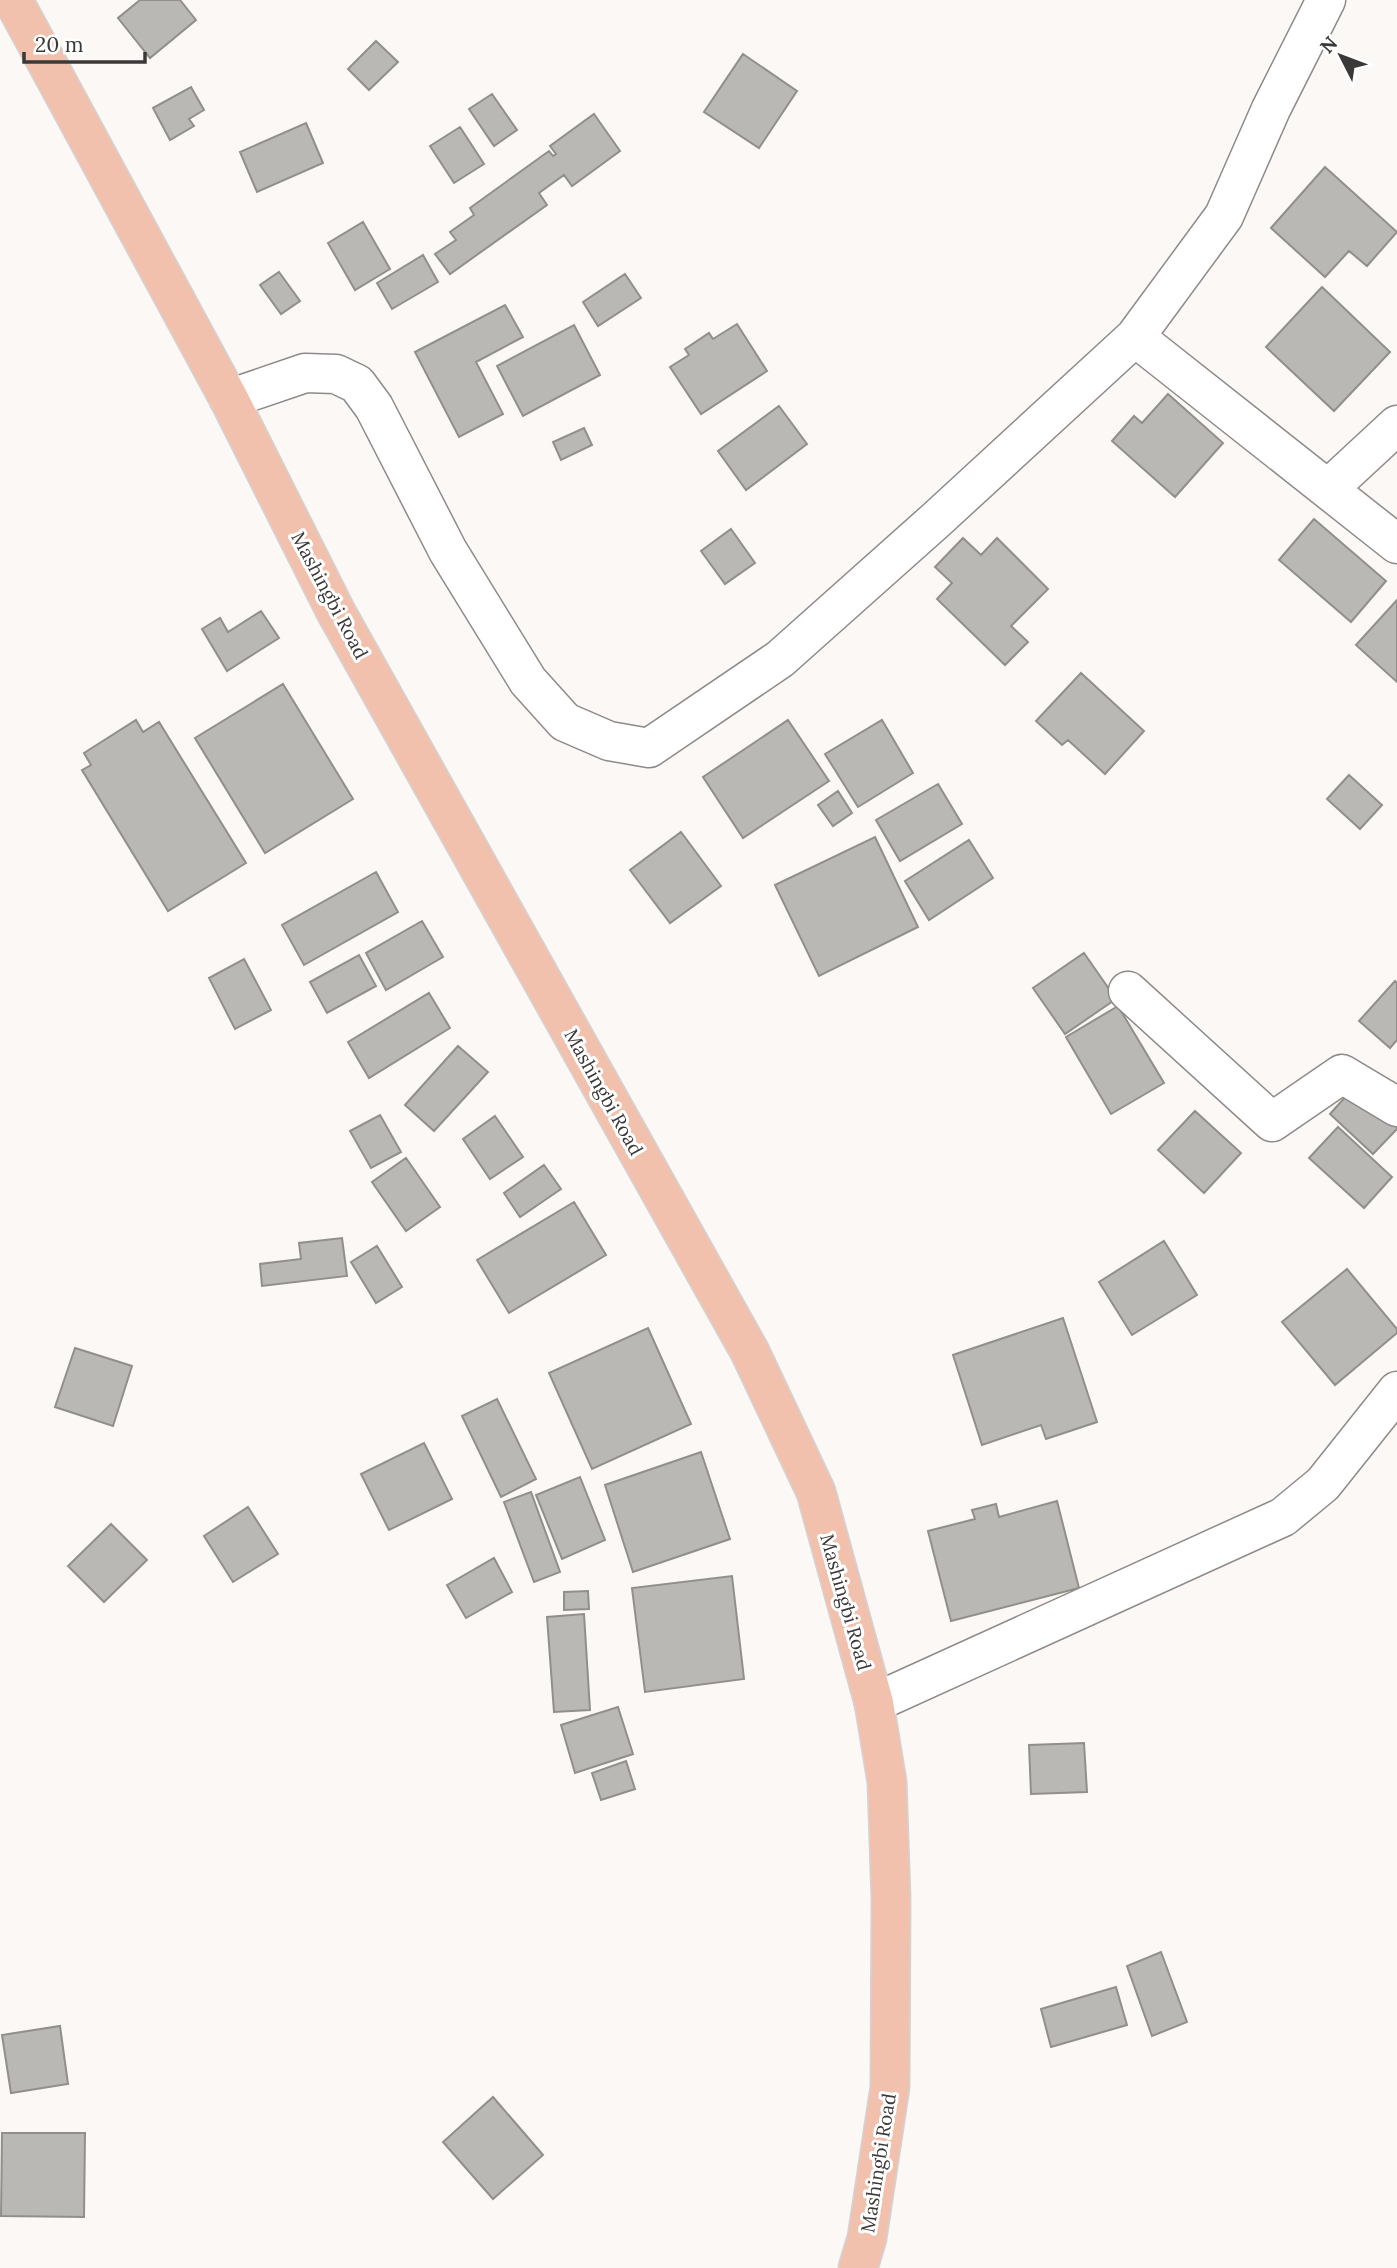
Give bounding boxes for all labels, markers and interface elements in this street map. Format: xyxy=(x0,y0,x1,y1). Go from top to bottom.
scale bar xyxy=(24,21,145,65)
north arrow xyxy=(1306,21,1376,91)
text: 20 m xyxy=(35,31,84,58)
text: N xyxy=(1315,31,1342,58)
street label: Mashingbi Road xyxy=(286,527,374,663)
street label: Mashingbi Road xyxy=(559,1025,649,1159)
street label: Mashingbi Road xyxy=(815,1531,877,1673)
street label: Mashingbi Road xyxy=(855,2092,901,2234)

